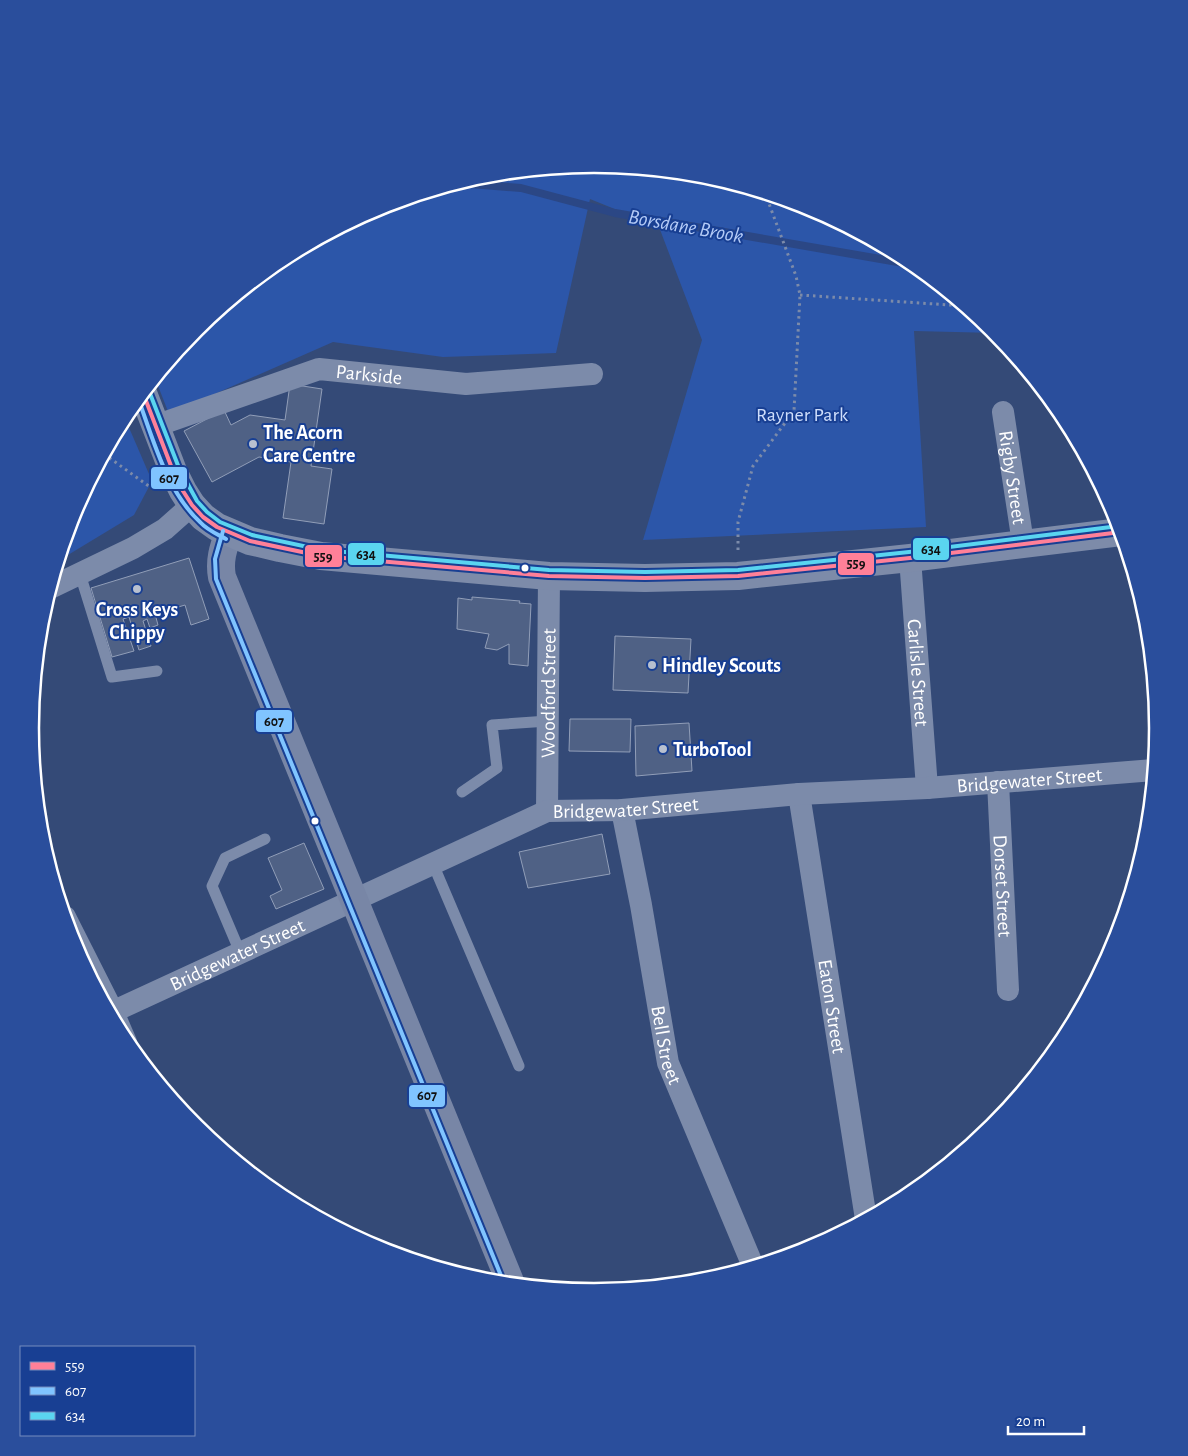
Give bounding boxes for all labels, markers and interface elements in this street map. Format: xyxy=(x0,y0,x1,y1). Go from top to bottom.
water label: Borsdane Brook xyxy=(627,206,745,247)
street label: Parkside xyxy=(335,362,403,388)
park label: Rayner Park xyxy=(756,405,848,425)
place label: The Acorn Care Centre xyxy=(263,423,355,466)
street label: Rigby Street xyxy=(995,429,1029,526)
marker: The Acorn Care Centre xyxy=(247,438,259,450)
line badge: 607 xyxy=(150,466,188,490)
text: 607 xyxy=(159,472,179,486)
line badge: 634 xyxy=(912,537,950,561)
line badge: 634 xyxy=(347,542,385,566)
text: 634 xyxy=(921,543,941,557)
line badge: 559 xyxy=(304,544,343,568)
text: 634 xyxy=(356,548,376,562)
text: 559 xyxy=(314,550,333,564)
line badge: 559 xyxy=(837,552,875,576)
text: 559 xyxy=(847,557,866,571)
unlabelled marker xyxy=(520,563,530,573)
marker: Cross Keys Chippy xyxy=(131,583,143,595)
place label: Cross Keys Chippy xyxy=(96,600,179,643)
street label: Carlisle Street xyxy=(904,618,931,728)
street label: Woodford Street xyxy=(538,628,560,758)
place label: Hindley Scouts xyxy=(662,656,781,676)
marker: Hindley Scouts xyxy=(646,659,658,671)
line badge: 607 xyxy=(255,709,293,733)
text: 607 xyxy=(264,715,284,729)
place label: TurboTool xyxy=(673,740,752,760)
marker: TurboTool xyxy=(657,743,669,755)
street label: Bridgewater Street xyxy=(956,765,1104,797)
street label: Bridgewater Street xyxy=(552,794,700,822)
unlabelled marker xyxy=(310,816,320,826)
street label: Dorset Street xyxy=(990,834,1014,938)
street label: Bridgewater Street xyxy=(167,915,308,995)
street label: Eaton Street xyxy=(814,958,849,1056)
street label: Bell Street xyxy=(647,1004,685,1088)
line badge: 607 xyxy=(408,1084,446,1108)
text: 607 xyxy=(417,1089,437,1103)
legend xyxy=(20,1346,195,1436)
text: 559 xyxy=(65,1359,85,1374)
text: 607 xyxy=(65,1384,86,1399)
scale bar xyxy=(1008,1404,1084,1436)
text: 634 xyxy=(65,1409,85,1424)
text: 20 m xyxy=(1016,1414,1045,1429)

